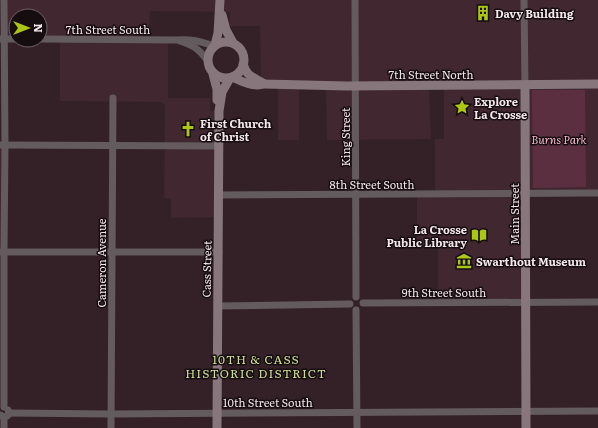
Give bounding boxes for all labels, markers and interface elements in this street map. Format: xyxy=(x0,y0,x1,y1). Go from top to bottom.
building icon: Davy Building xyxy=(474,4,492,22)
place label: Davy Building xyxy=(495,5,574,21)
north arrow xyxy=(8,8,48,48)
street label: 7th Street South xyxy=(66,21,150,37)
text: N xyxy=(31,23,47,33)
street label: 7th Street North xyxy=(388,66,474,82)
place label: Explore La Crosse xyxy=(474,93,527,122)
place icon: Explore La Crosse xyxy=(453,98,471,116)
street label: King Street xyxy=(337,107,353,167)
place label: First Church of Christ xyxy=(200,115,272,144)
church icon: First Church of Christ xyxy=(179,120,197,138)
park label: Burns Park xyxy=(531,131,587,147)
street label: 8th Street South xyxy=(329,176,415,192)
street label: Main Street xyxy=(506,183,522,245)
street label: Cameron Avenue xyxy=(93,218,109,308)
place label: La Crosse Public Library xyxy=(387,221,467,250)
library icon: La Crosse Public Library xyxy=(470,226,488,244)
street label: Cass Street xyxy=(198,240,215,298)
museum icon: Swarthout Museum xyxy=(455,252,473,270)
place label: Swarthout Museum xyxy=(476,253,586,269)
street label: 9th Street South xyxy=(402,284,486,300)
district label: 10TH & CASS HISTORIC DISTRICT xyxy=(185,350,327,382)
street label: 10th Street South xyxy=(223,394,313,410)

